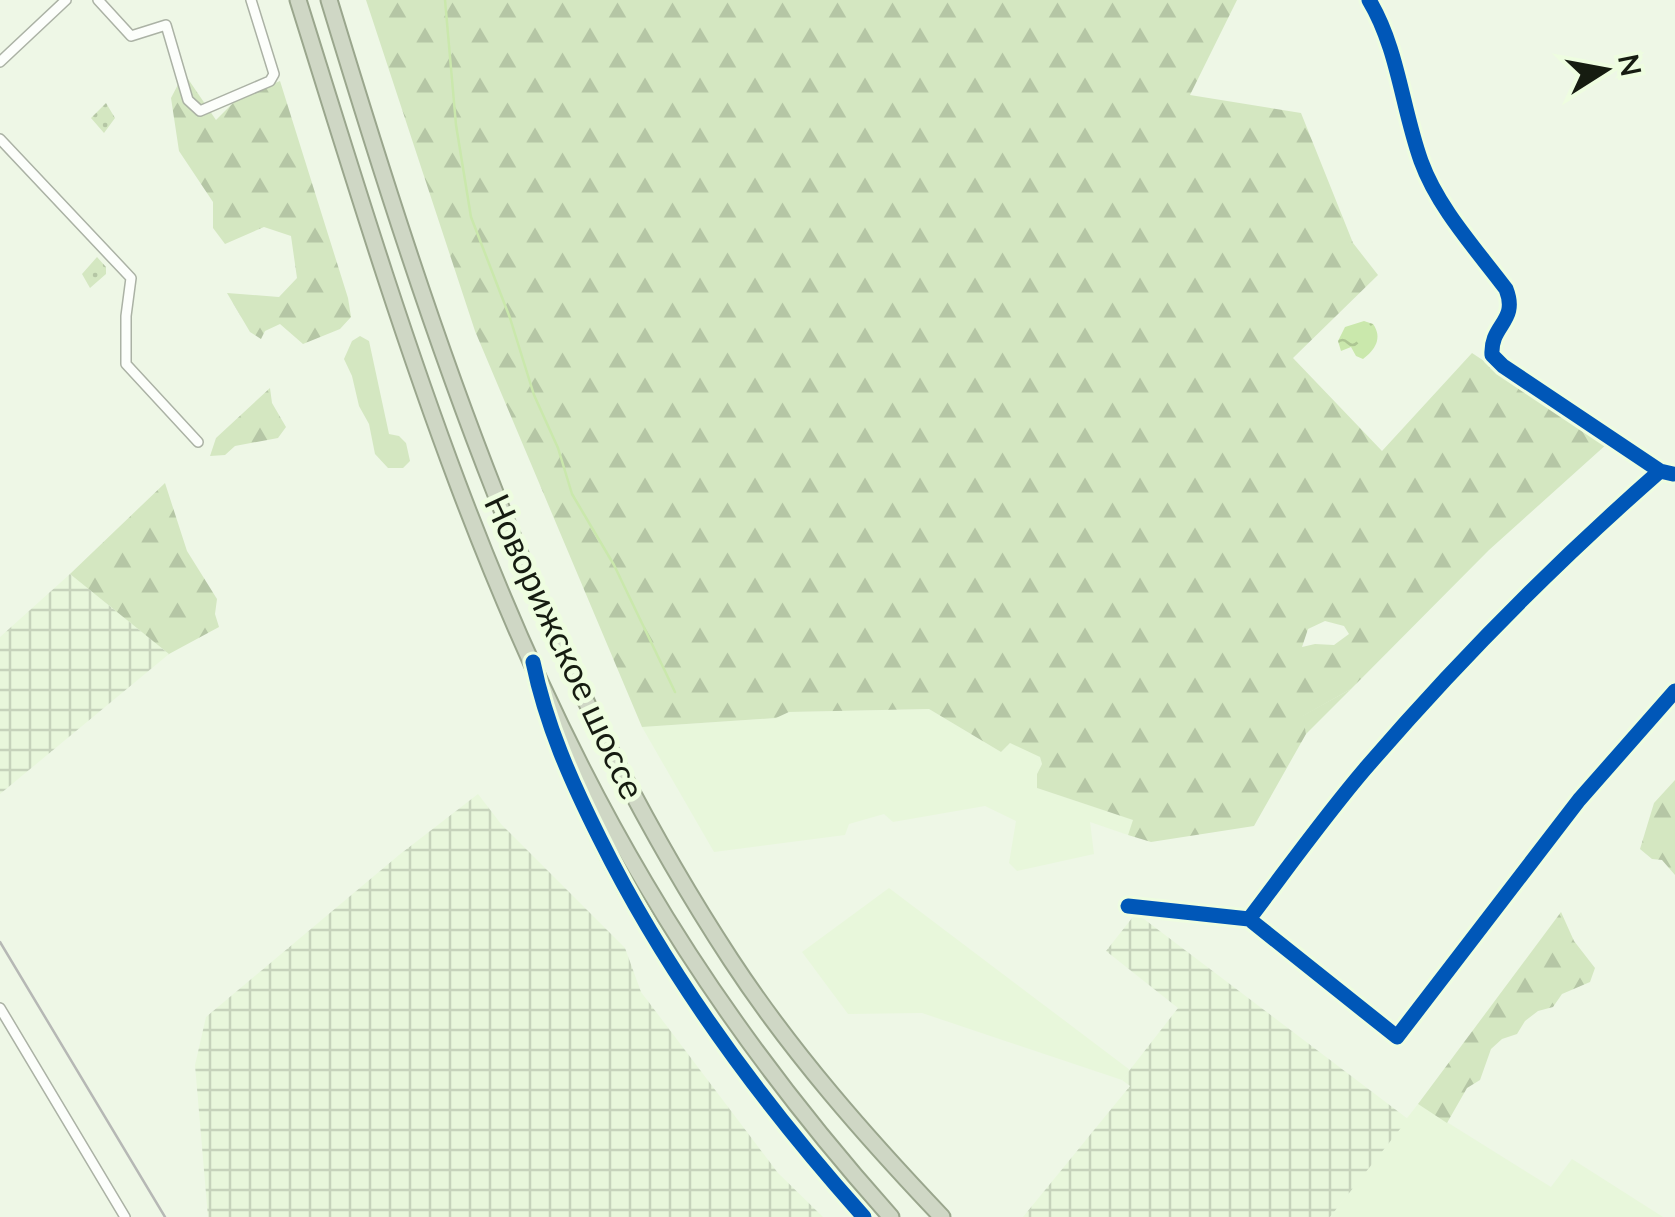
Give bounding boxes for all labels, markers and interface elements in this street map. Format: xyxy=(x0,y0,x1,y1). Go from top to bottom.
north arrow xyxy=(1555,20,1655,120)
text: N xyxy=(1612,51,1649,79)
street label: Новорижское шоссе xyxy=(477,487,655,805)

